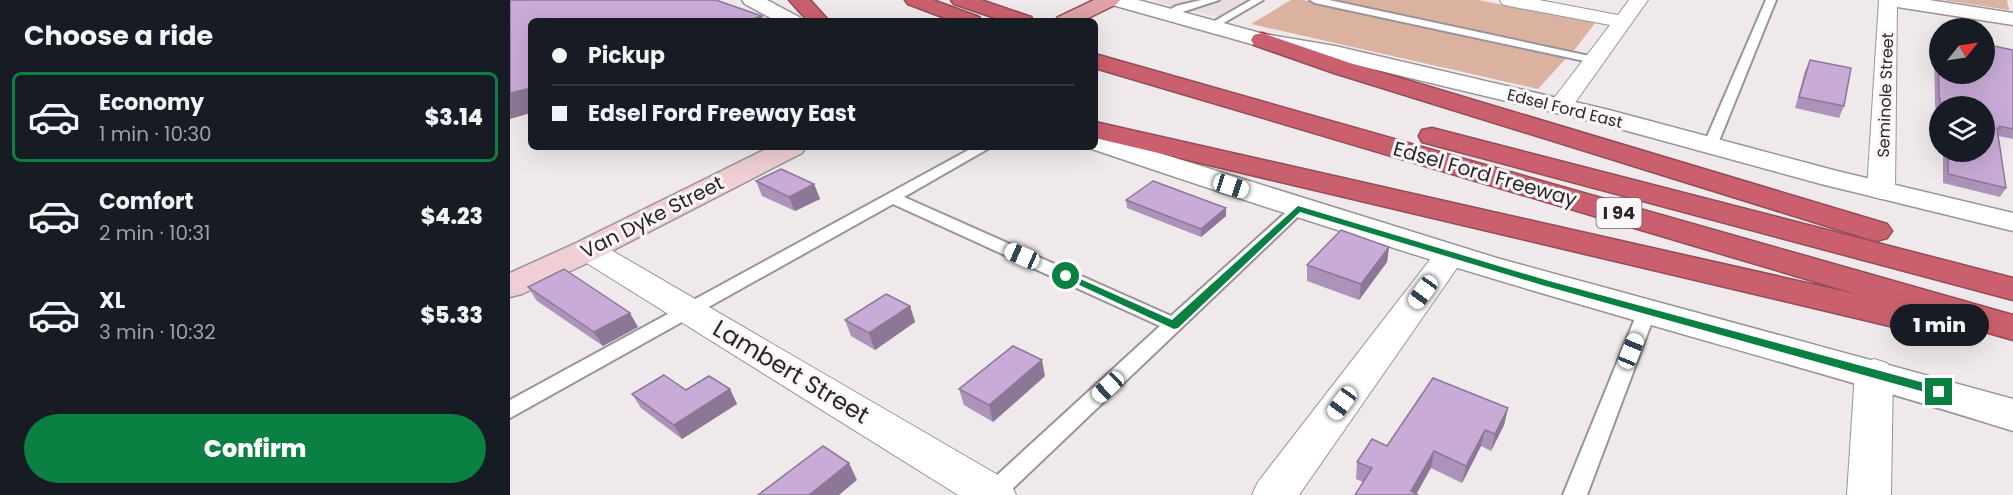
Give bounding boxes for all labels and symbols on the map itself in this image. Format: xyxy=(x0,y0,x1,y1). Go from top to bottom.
north arrow xyxy=(1929,18,1995,84)
street label: Seminole Street xyxy=(1872,32,1899,158)
street label: Edsel Ford East xyxy=(1505,83,1625,134)
street label: Edsel Ford Freeway xyxy=(1390,134,1580,214)
street label: Van Dyke Street xyxy=(576,169,728,265)
car xyxy=(1211,172,1251,200)
road number: I 94 xyxy=(1596,198,1642,228)
car xyxy=(1002,240,1042,272)
route start xyxy=(1052,262,1079,289)
car xyxy=(1405,272,1441,312)
callout: 1 min xyxy=(1890,305,1988,347)
street label: Lambert Street xyxy=(707,312,876,431)
car xyxy=(1616,331,1646,371)
car xyxy=(1089,368,1127,406)
route end xyxy=(1925,378,1952,405)
car xyxy=(1324,383,1360,423)

